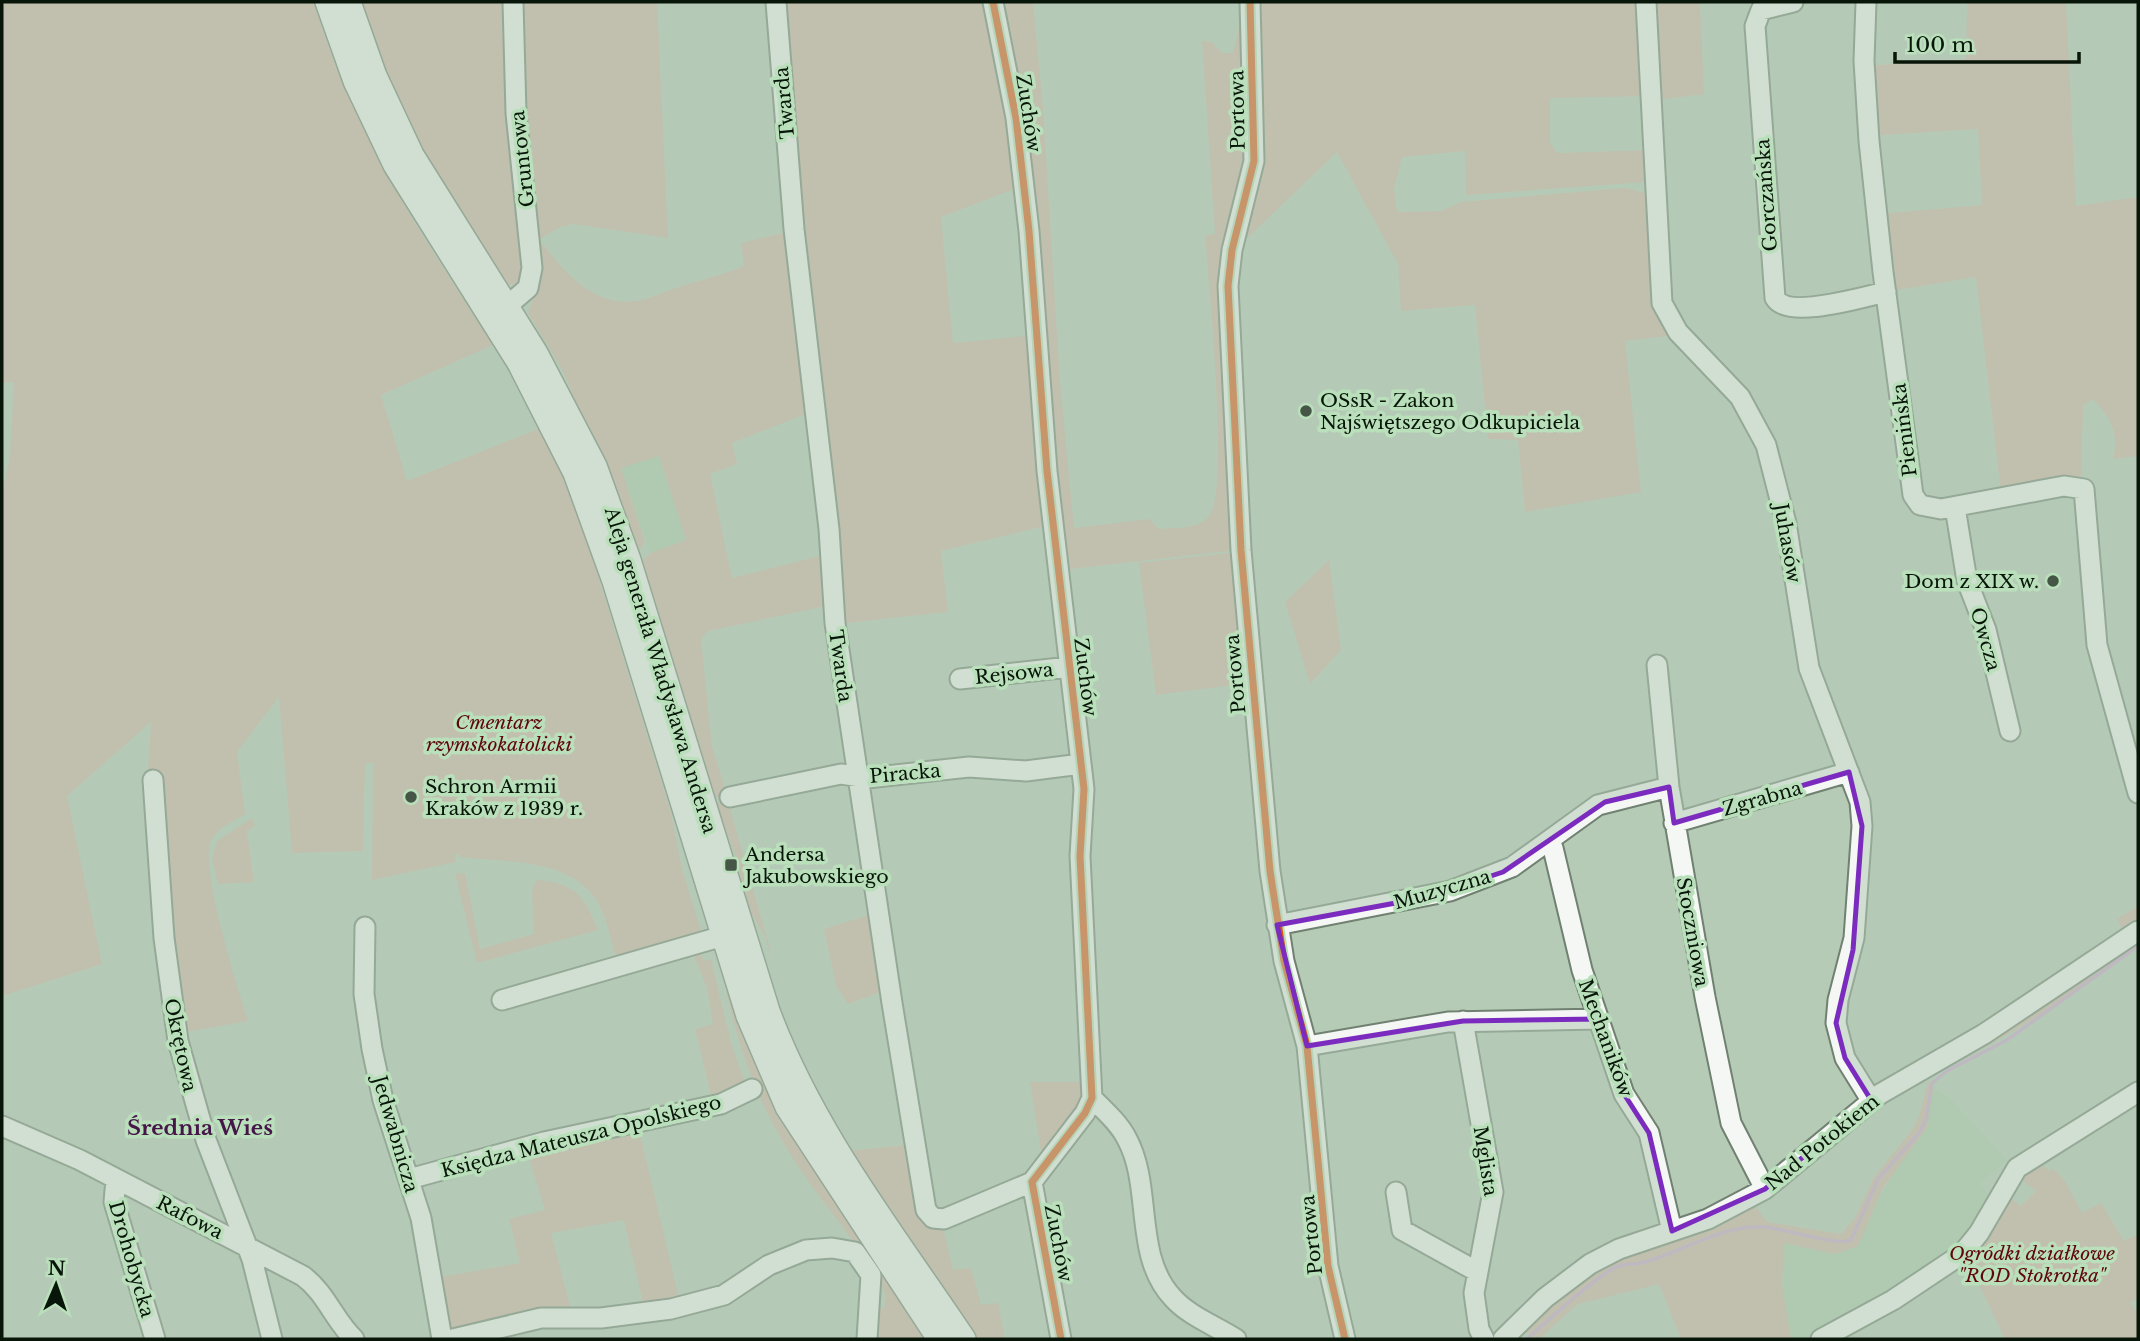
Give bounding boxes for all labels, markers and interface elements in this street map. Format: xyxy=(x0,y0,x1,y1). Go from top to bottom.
scale bar xyxy=(1895,21,2079,65)
text: 100 m xyxy=(1906,32,1974,58)
street label: Twarda xyxy=(770,65,799,140)
street label: Portowa xyxy=(1225,69,1250,150)
street label: Zuchów xyxy=(1011,72,1046,154)
street label: Gruntowa xyxy=(506,109,539,208)
street label: Gorczańska xyxy=(1751,137,1782,252)
street label: Pienińska xyxy=(1887,381,1922,478)
place label: OSsR - Zakon Najświętszego Odkupiciela xyxy=(1320,389,1581,434)
marker: OSsR - Zakon Najświętszego Odkupiciela xyxy=(1298,403,1314,419)
street label: Juhasów xyxy=(1769,499,1806,585)
street label: Aleja generała Władysława Andersa xyxy=(600,503,721,837)
place label: Dom z XIX w. xyxy=(1904,570,2039,593)
marker: Dom z XIX w. xyxy=(2045,573,2061,589)
street label: Owcza xyxy=(1965,605,2006,674)
street label: Twarda xyxy=(824,629,857,704)
street label: Portowa xyxy=(1221,633,1250,715)
street label: Zuchów xyxy=(1069,637,1102,718)
street label: Rejsowa xyxy=(974,658,1055,689)
park label: Cmentarz rzymskokatolicki xyxy=(426,711,572,756)
street label: Piracka xyxy=(868,759,942,788)
place label: Schron Armii Kraków z 1939 r. xyxy=(425,775,583,820)
street label: Zgrabna xyxy=(1720,776,1805,821)
marker: Schron Armii Kraków z 1939 r. xyxy=(403,789,419,805)
place label: Andersa Jakubowskiego xyxy=(742,843,889,888)
marker: Andersa Jakubowskiego xyxy=(723,857,739,873)
street label: Muzyczna xyxy=(1391,865,1494,914)
street label: Stoczniowa xyxy=(1672,876,1714,989)
street label: Mechaników xyxy=(1574,976,1637,1100)
street label: Okrętowa xyxy=(159,996,202,1094)
street label: Jedwabnicza xyxy=(367,1070,423,1196)
street label: Nad Potokiem xyxy=(1761,1090,1884,1195)
street label: Księdza Mateusza Opolskiego xyxy=(439,1091,724,1182)
district label: Średnia Wieś xyxy=(127,1115,273,1141)
street label: Mglista xyxy=(1469,1124,1502,1198)
street label: Rafowa xyxy=(153,1191,227,1244)
street label: Portowa xyxy=(1296,1194,1327,1276)
street label: Drohobycka xyxy=(104,1198,159,1320)
street label: Zuchów xyxy=(1040,1202,1077,1284)
park label: Ogródki działkowe "ROD Stokrotka" xyxy=(1949,1242,2115,1287)
north arrow xyxy=(21,1250,91,1320)
text: N xyxy=(47,1257,66,1280)

